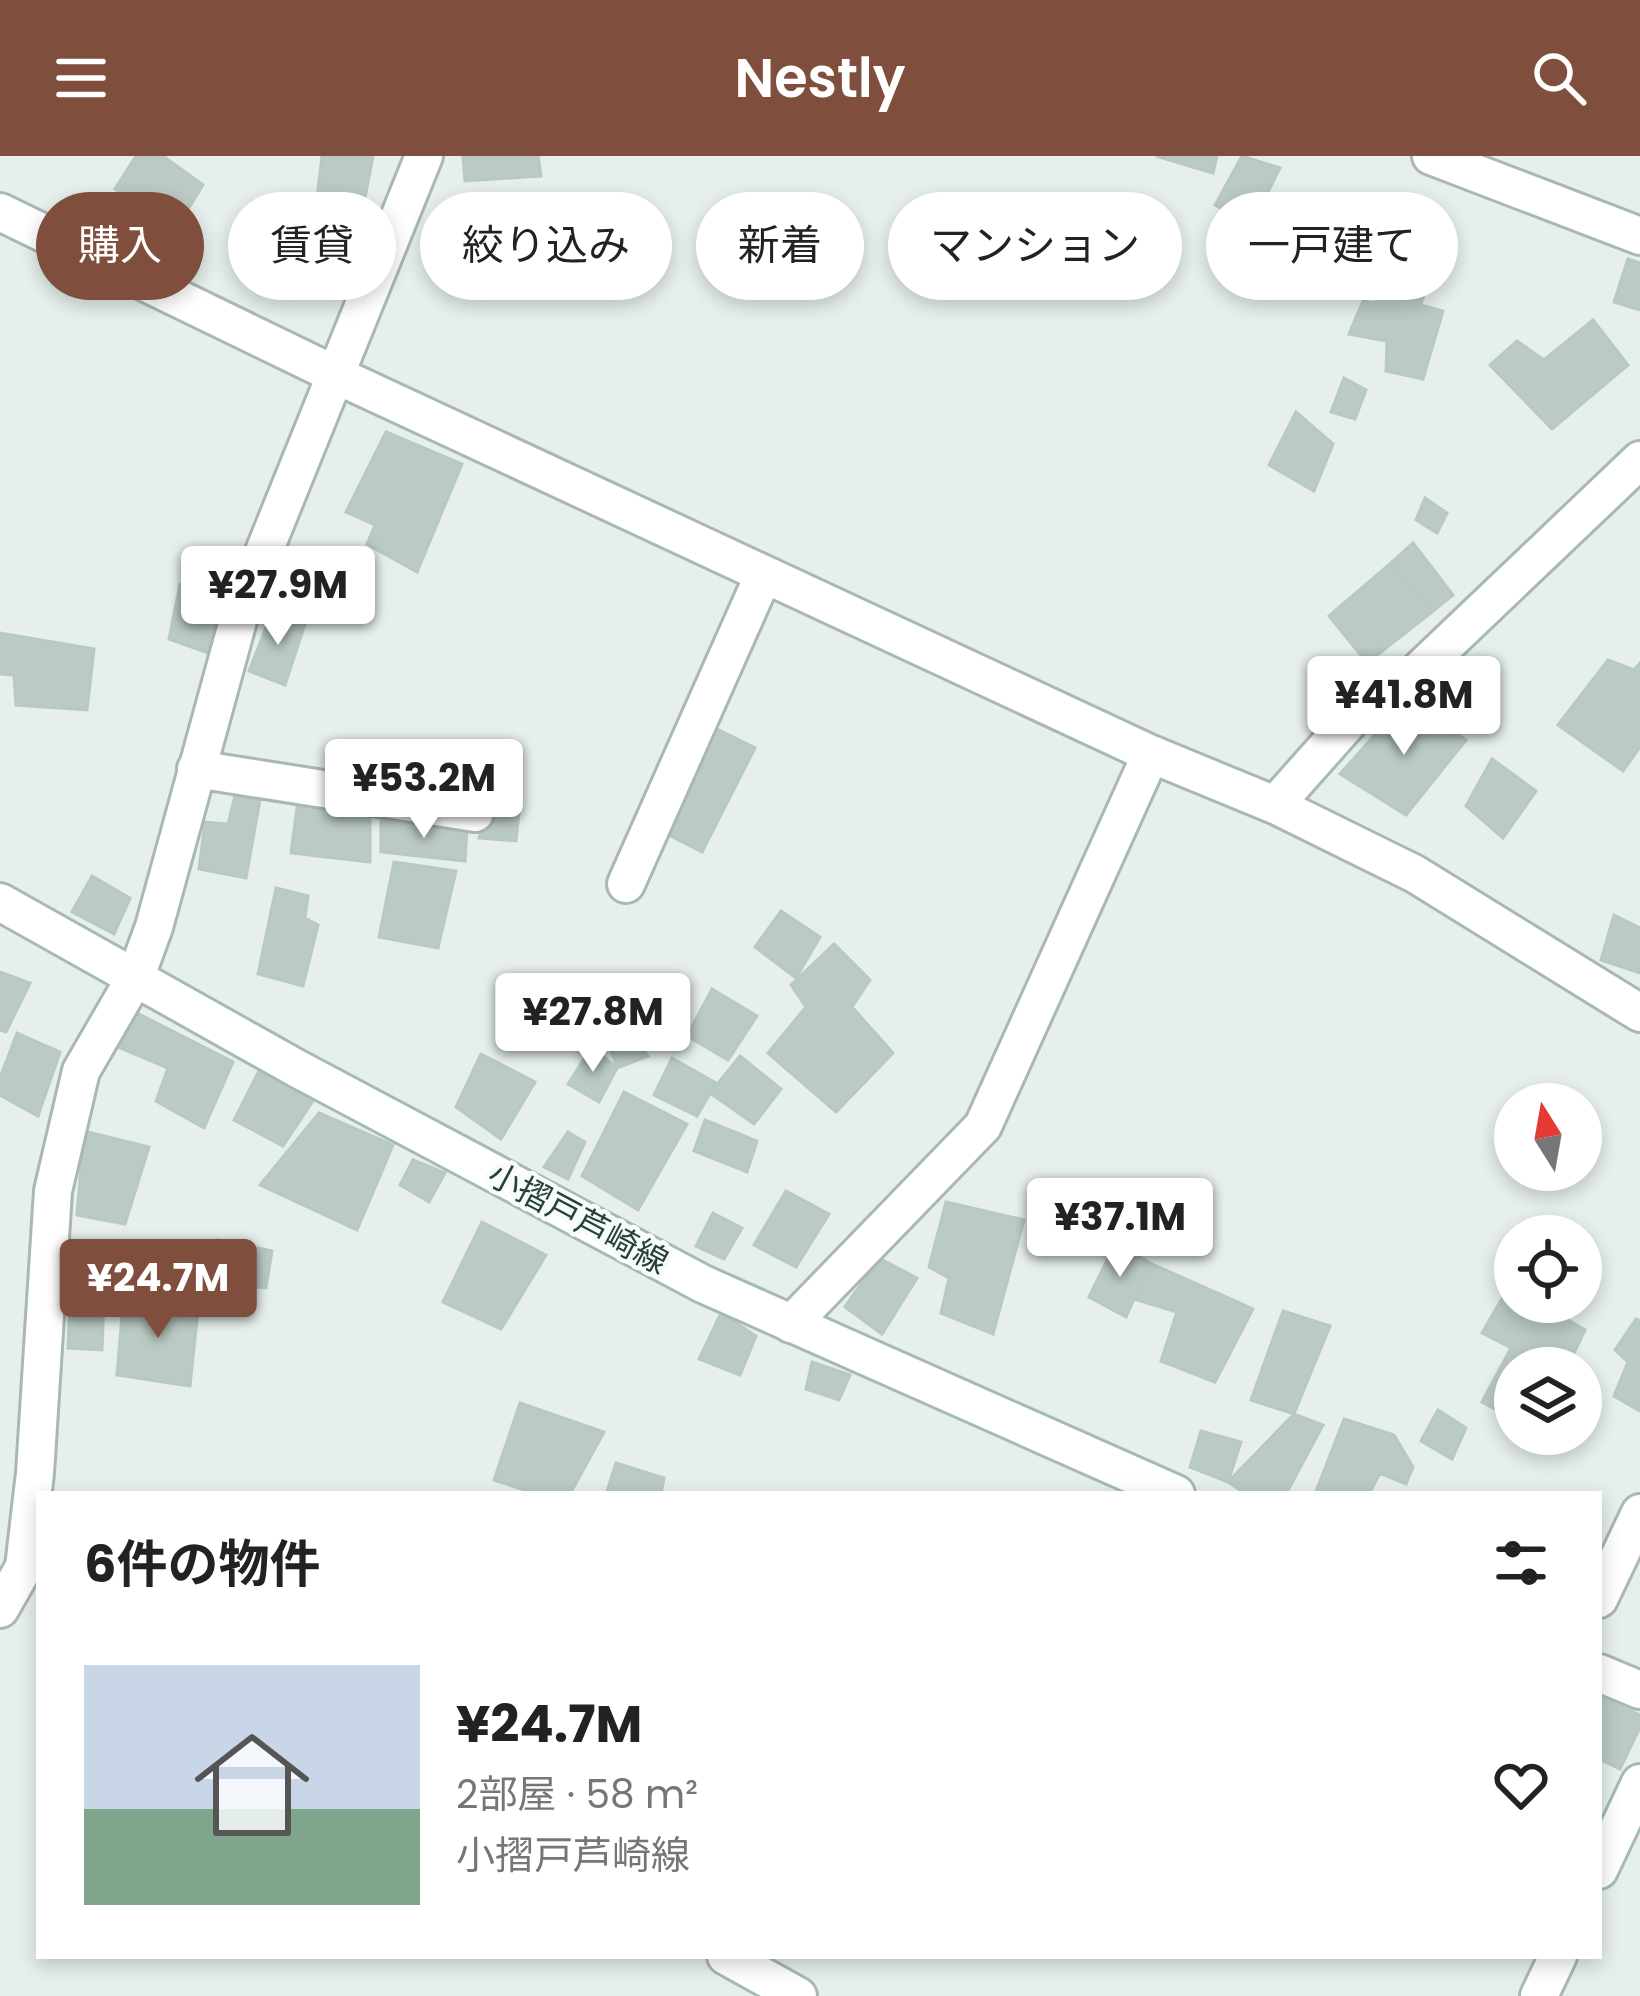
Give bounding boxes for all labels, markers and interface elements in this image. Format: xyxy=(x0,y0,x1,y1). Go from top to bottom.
text: Nestly xyxy=(734,40,906,116)
icon: menu xyxy=(48,45,114,111)
icon: search xyxy=(1526,45,1592,111)
chip: 購入 xyxy=(36,192,204,300)
chip: 賃貸 xyxy=(228,192,396,300)
chip: 絞り込み xyxy=(420,192,672,300)
chip: 新着 xyxy=(696,192,864,300)
chip: マンション xyxy=(888,192,1182,300)
chip: 一戸建て xyxy=(1206,192,1458,300)
pin: ¥27.9M xyxy=(180,546,376,648)
text: ¥27.9M xyxy=(208,557,348,612)
pin: ¥41.8M xyxy=(1306,656,1502,758)
text: ¥41.8M xyxy=(1334,667,1474,722)
pin: ¥53.2M xyxy=(326,739,522,841)
text: ¥53.2M xyxy=(352,750,496,805)
pin: ¥27.8M xyxy=(495,973,691,1075)
text: ¥27.8M xyxy=(522,984,664,1039)
north arrow xyxy=(1494,1083,1602,1191)
map controls xyxy=(1494,1083,1602,1455)
street label: 小摺戸芦崎線 xyxy=(480,1151,676,1285)
pin: ¥37.1M xyxy=(1022,1178,1218,1280)
text: ¥37.1M xyxy=(1054,1189,1186,1244)
button: locate xyxy=(1494,1215,1602,1323)
pin: ¥24.7M xyxy=(60,1239,256,1341)
text: ¥24.7M xyxy=(87,1250,229,1305)
button: layers xyxy=(1494,1347,1602,1455)
text: 6件の物件 xyxy=(84,1528,321,1600)
icon: filters xyxy=(1488,1530,1554,1596)
text: ¥24.7M xyxy=(456,1688,642,1760)
icon: home xyxy=(180,1713,324,1857)
icon: heart xyxy=(1488,1752,1554,1818)
text: 2部屋 · 58 m² xyxy=(456,1767,698,1822)
text: 小摺戸芦崎線 xyxy=(456,1828,690,1883)

